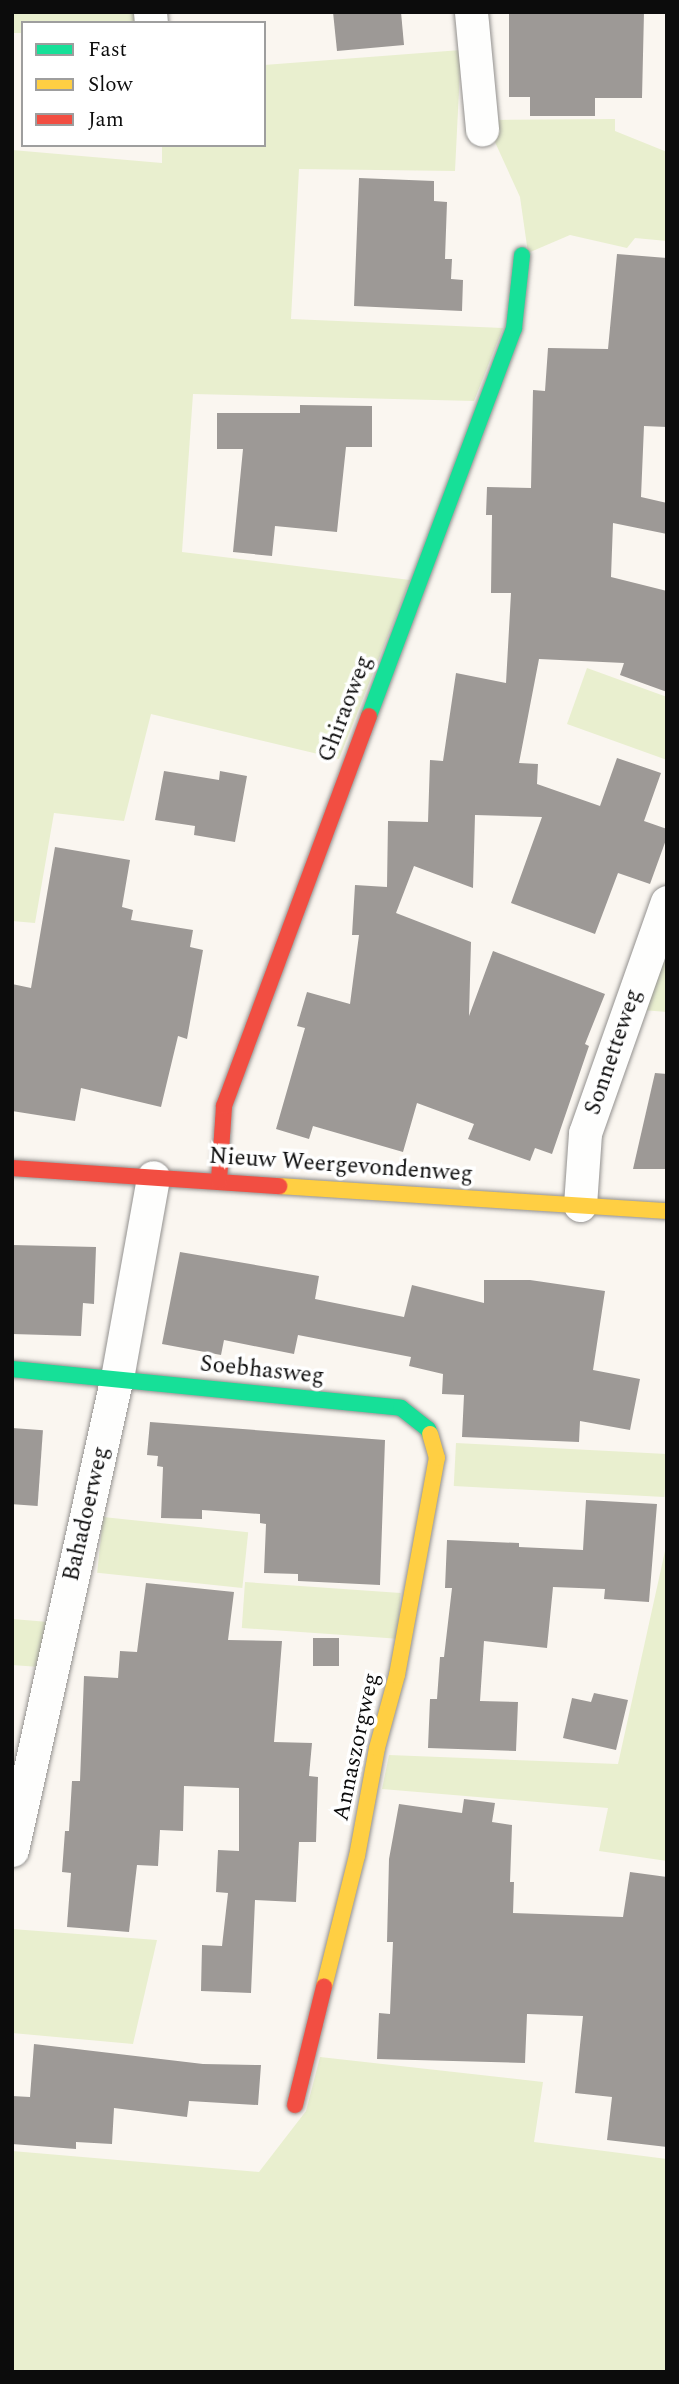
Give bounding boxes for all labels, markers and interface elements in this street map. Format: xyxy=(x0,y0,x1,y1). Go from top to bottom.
legend xyxy=(21,21,266,147)
text: Fast xyxy=(88,34,127,66)
text: Slow xyxy=(88,69,132,101)
text: Jam xyxy=(88,104,124,136)
street label: Ghiraoweg xyxy=(313,652,379,766)
street label: Sonnetteweg xyxy=(580,985,648,1119)
street label: Nieuw Weergevondenweg xyxy=(208,1143,474,1189)
street label: Soebhasweg xyxy=(199,1351,325,1391)
street label: Bahadoerweg xyxy=(58,1444,116,1584)
street label: Annaszorgweg xyxy=(328,1670,386,1824)

